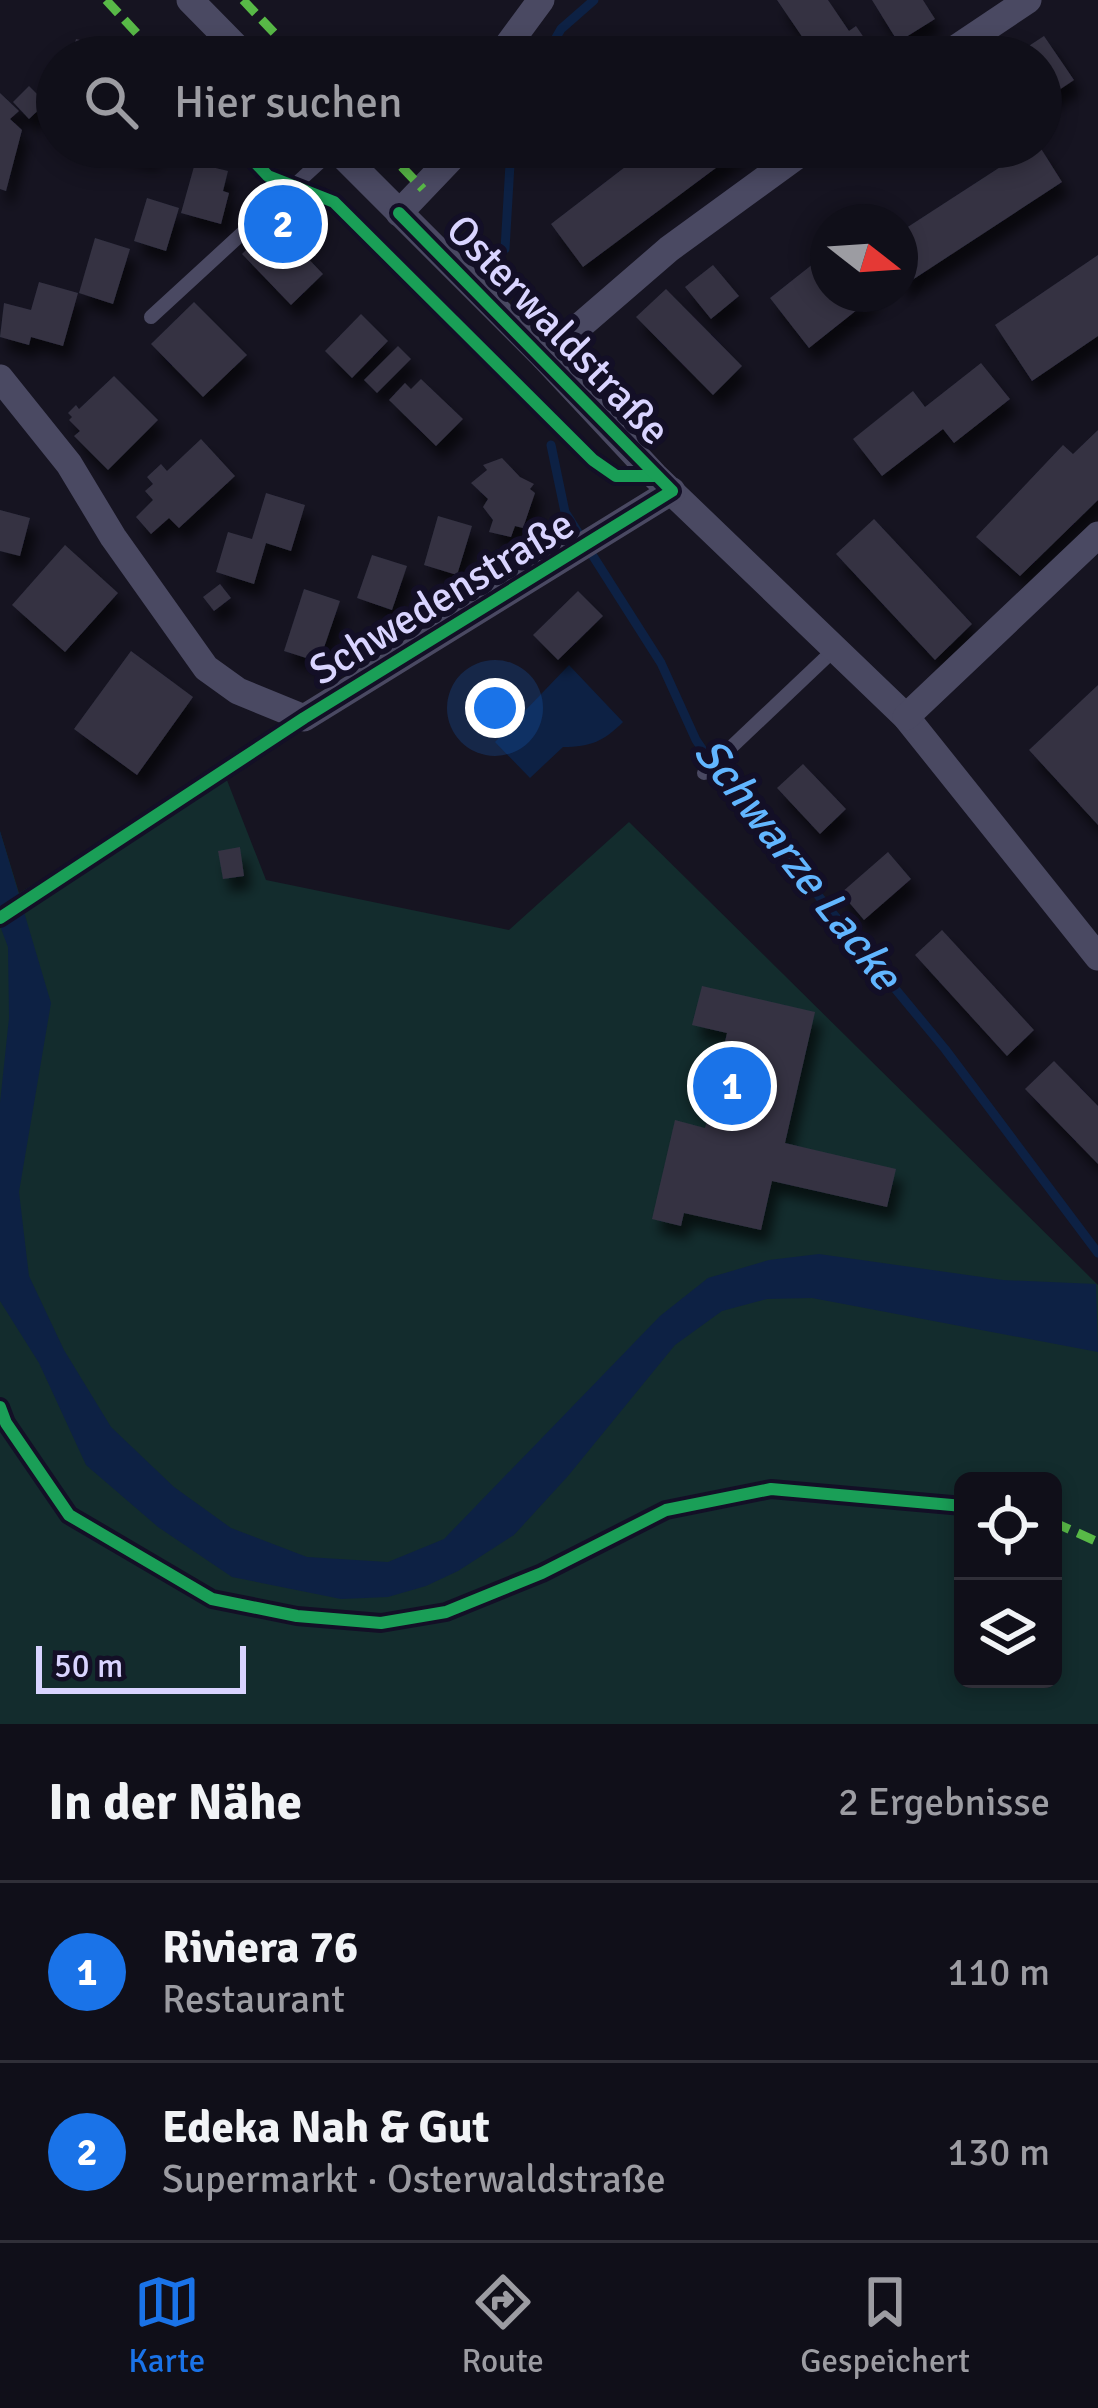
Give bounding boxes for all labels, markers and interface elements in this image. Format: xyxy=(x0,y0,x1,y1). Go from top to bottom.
search box xyxy=(36,36,1062,168)
icon: search xyxy=(78,69,144,135)
text: Hier suchen xyxy=(174,75,403,130)
pin: 2 xyxy=(244,179,322,269)
street label: Osterwaldstraße xyxy=(435,204,681,456)
north arrow xyxy=(810,204,918,312)
street label: Schwedenstraße xyxy=(300,498,583,696)
your location xyxy=(465,678,525,738)
water label: Schwarze Lacke xyxy=(682,727,915,1003)
pin: 1 xyxy=(693,1041,771,1131)
map controls xyxy=(954,1472,1062,1688)
button: locate xyxy=(954,1472,1062,1580)
button: layers xyxy=(954,1580,1062,1688)
scale bar xyxy=(36,1640,246,1693)
text: 50 m xyxy=(54,1646,123,1687)
text: In der Nähe xyxy=(48,1771,302,1834)
text: 2 Ergebnisse xyxy=(838,1778,1050,1826)
text: Riviera 76 xyxy=(162,1920,358,1975)
text: 1 xyxy=(76,1948,98,1996)
text: 110 m xyxy=(947,1948,1050,1996)
text: Restaurant xyxy=(162,1975,345,2023)
text: Edeka Nah & Gut xyxy=(162,2100,490,2155)
text: 2 xyxy=(76,2128,98,2176)
text: 130 m xyxy=(947,2128,1050,2176)
text: Supermarkt · Osterwaldstraße xyxy=(162,2155,666,2203)
tab: Karte xyxy=(128,2269,205,2382)
tab: Route xyxy=(462,2269,544,2382)
tab: Gespeichert xyxy=(800,2269,970,2382)

